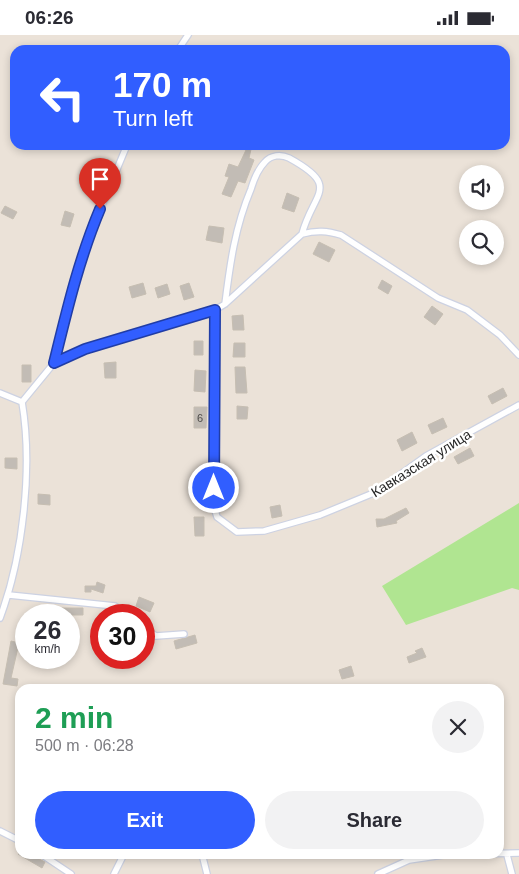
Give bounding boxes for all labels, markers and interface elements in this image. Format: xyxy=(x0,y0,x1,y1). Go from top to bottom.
text: 06:26 xyxy=(25,7,74,28)
icon: left xyxy=(30,65,95,130)
text: 170 m xyxy=(113,65,212,104)
text: Turn left xyxy=(113,106,193,131)
pin xyxy=(79,158,121,209)
icon: arrive xyxy=(86,165,114,193)
map controls xyxy=(459,165,504,265)
button: sound xyxy=(459,165,504,210)
button: search xyxy=(459,220,504,265)
house number: 6 xyxy=(197,412,203,424)
street label: Кавказская улица xyxy=(368,426,474,500)
position arrow xyxy=(187,461,239,513)
speed limit sign: 30 xyxy=(90,604,155,669)
text: 26 xyxy=(34,616,61,644)
text: km/h xyxy=(34,642,61,656)
text: 2 min xyxy=(35,701,113,734)
button: close xyxy=(432,701,484,753)
text: 500 m · 06:28 xyxy=(35,737,134,754)
button: Exit xyxy=(35,791,255,849)
button: Share xyxy=(265,791,484,849)

